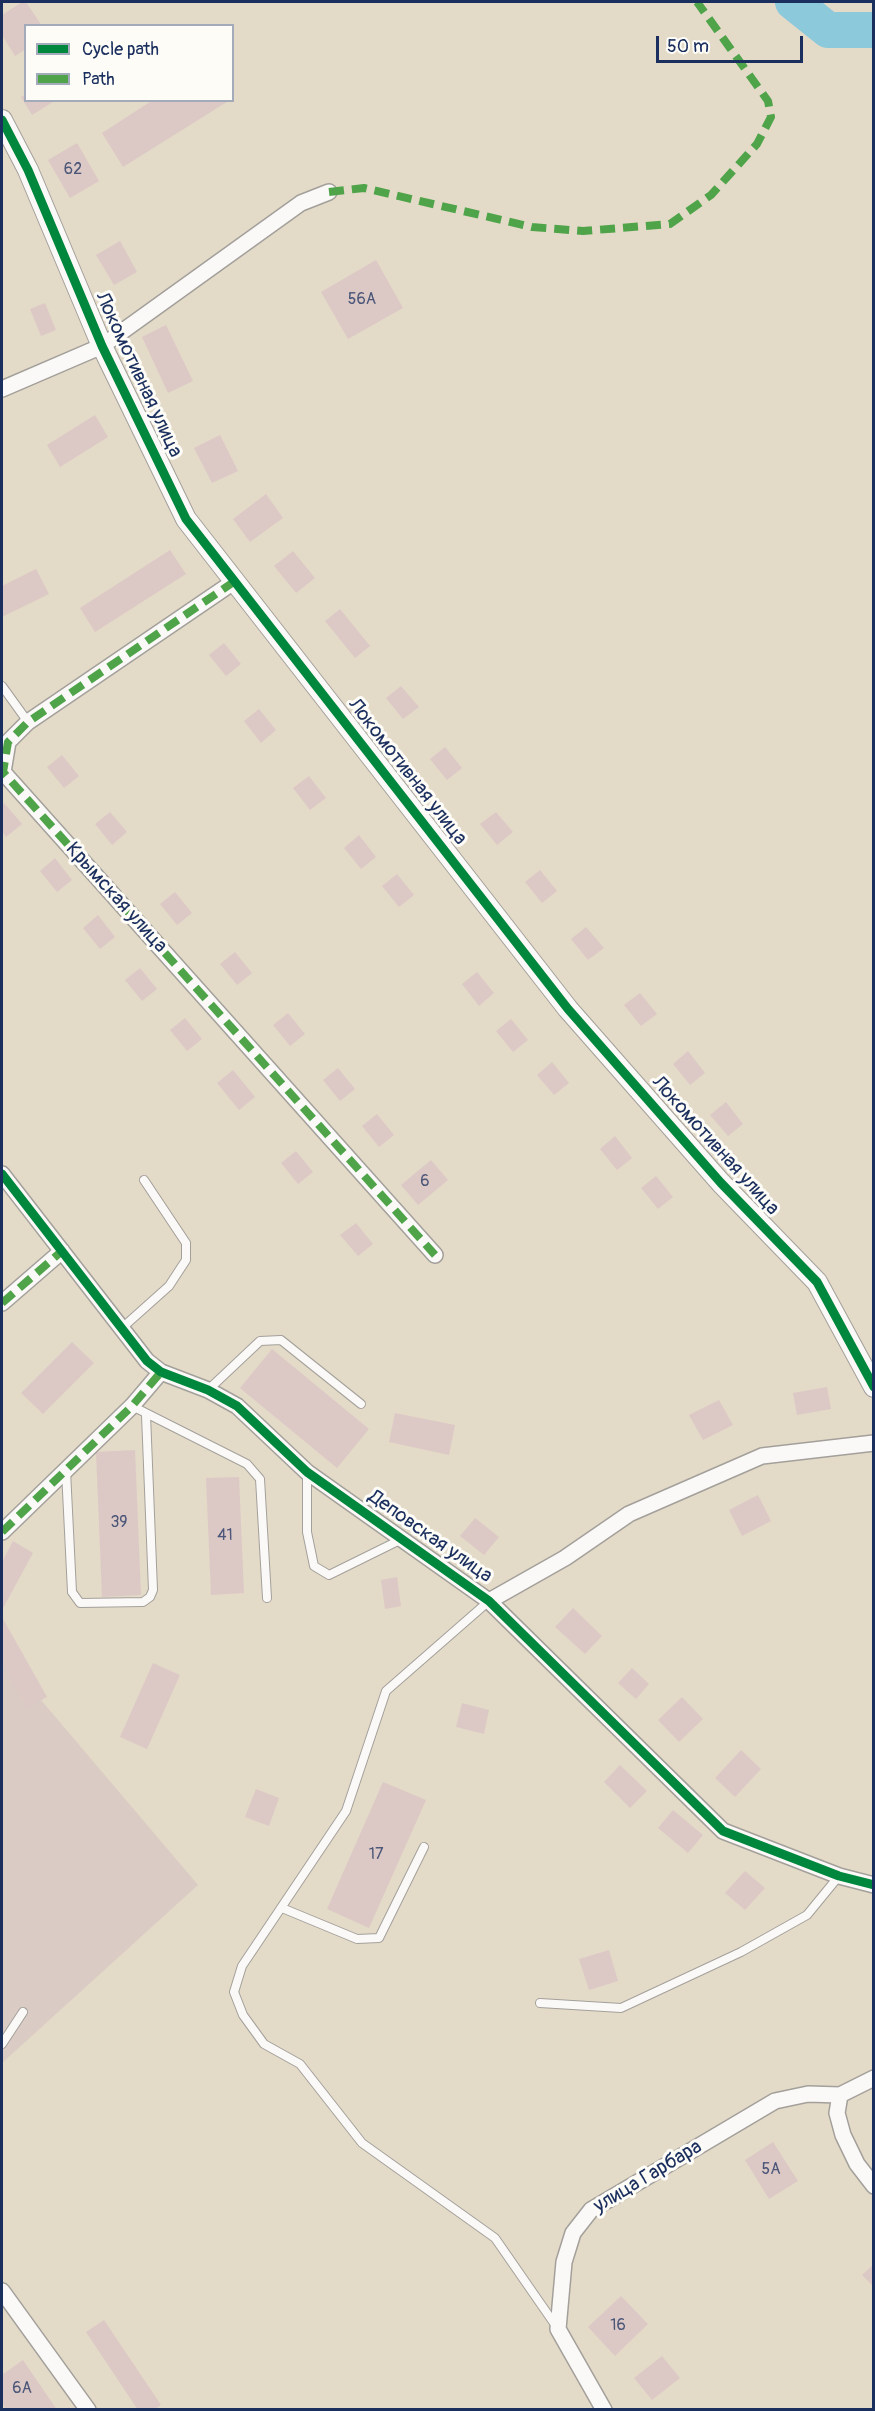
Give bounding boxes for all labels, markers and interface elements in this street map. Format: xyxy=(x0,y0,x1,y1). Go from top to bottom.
legend xyxy=(24,24,234,102)
scale bar xyxy=(659,24,806,62)
text: 50 m xyxy=(667,35,709,58)
text: Cycle path xyxy=(82,38,159,61)
text: Path xyxy=(82,68,115,91)
house number: 62 xyxy=(64,160,82,180)
street label: Локомотивная улица xyxy=(89,289,187,461)
house number: 56А xyxy=(348,290,376,310)
street label: Локомотивная улица xyxy=(342,694,472,850)
street label: Крымская улица xyxy=(60,838,172,958)
street label: Локомотивная улица xyxy=(646,1071,784,1221)
house number: 6 xyxy=(420,1172,430,1192)
street label: Деповская улица xyxy=(363,1485,497,1589)
house number: 39 xyxy=(110,1513,128,1533)
house number: 41 xyxy=(217,1526,233,1546)
house number: 17 xyxy=(369,1845,383,1865)
street label: улица Гарбара xyxy=(590,2135,706,2219)
house number: 5А xyxy=(761,2160,781,2180)
house number: 16 xyxy=(610,2316,626,2336)
house number: 6А xyxy=(12,2379,32,2399)

